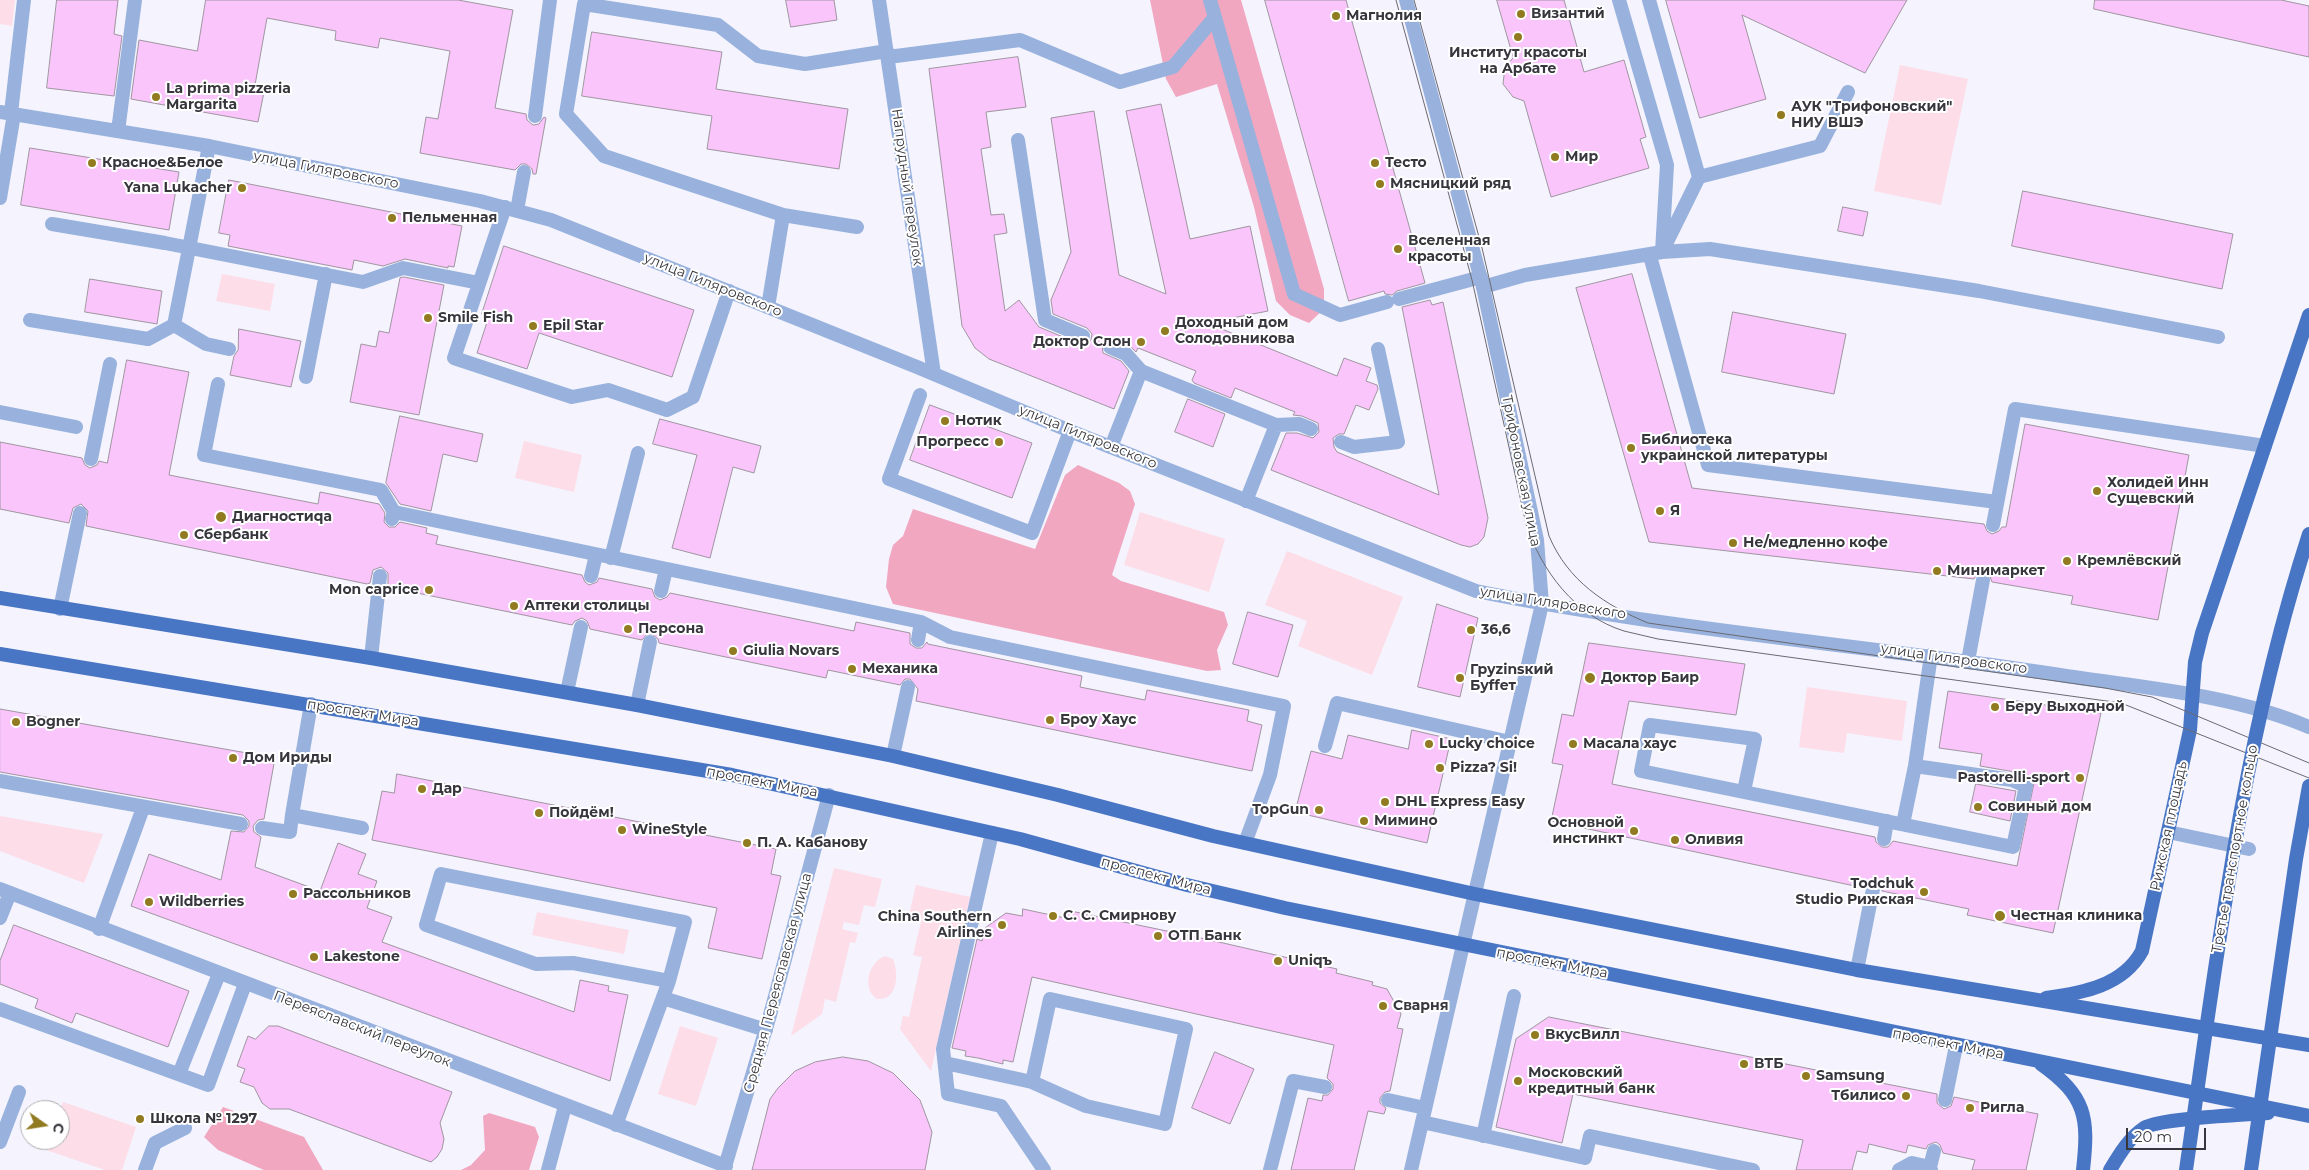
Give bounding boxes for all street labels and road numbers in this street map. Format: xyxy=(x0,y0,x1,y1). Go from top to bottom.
street label: Напрудный переулок xyxy=(888,107,926,267)
street label: улица Гиляровского xyxy=(252,148,400,192)
street label: улица Гиляровского xyxy=(641,250,785,320)
street label: Трифоновская улица xyxy=(1498,394,1544,548)
street label: улица Гиляровского xyxy=(1016,402,1160,472)
street label: улица Гиляровского xyxy=(1479,583,1627,623)
street label: улица Гиляровского xyxy=(1880,640,2028,678)
street label: проспект Мира xyxy=(306,696,420,730)
street label: Третье транспортное кольцо xyxy=(2208,743,2262,955)
street label: Рижская площадь xyxy=(2147,760,2191,892)
street label: проспект Мира xyxy=(705,763,819,801)
street label: проспект Мира xyxy=(1099,853,1213,899)
street label: Средняя Переяславская улица xyxy=(740,871,816,1095)
street label: проспект Мира xyxy=(1495,944,1609,982)
street label: Переяславский переулок xyxy=(271,987,453,1071)
street label: проспект Мира xyxy=(1891,1025,2005,1063)

